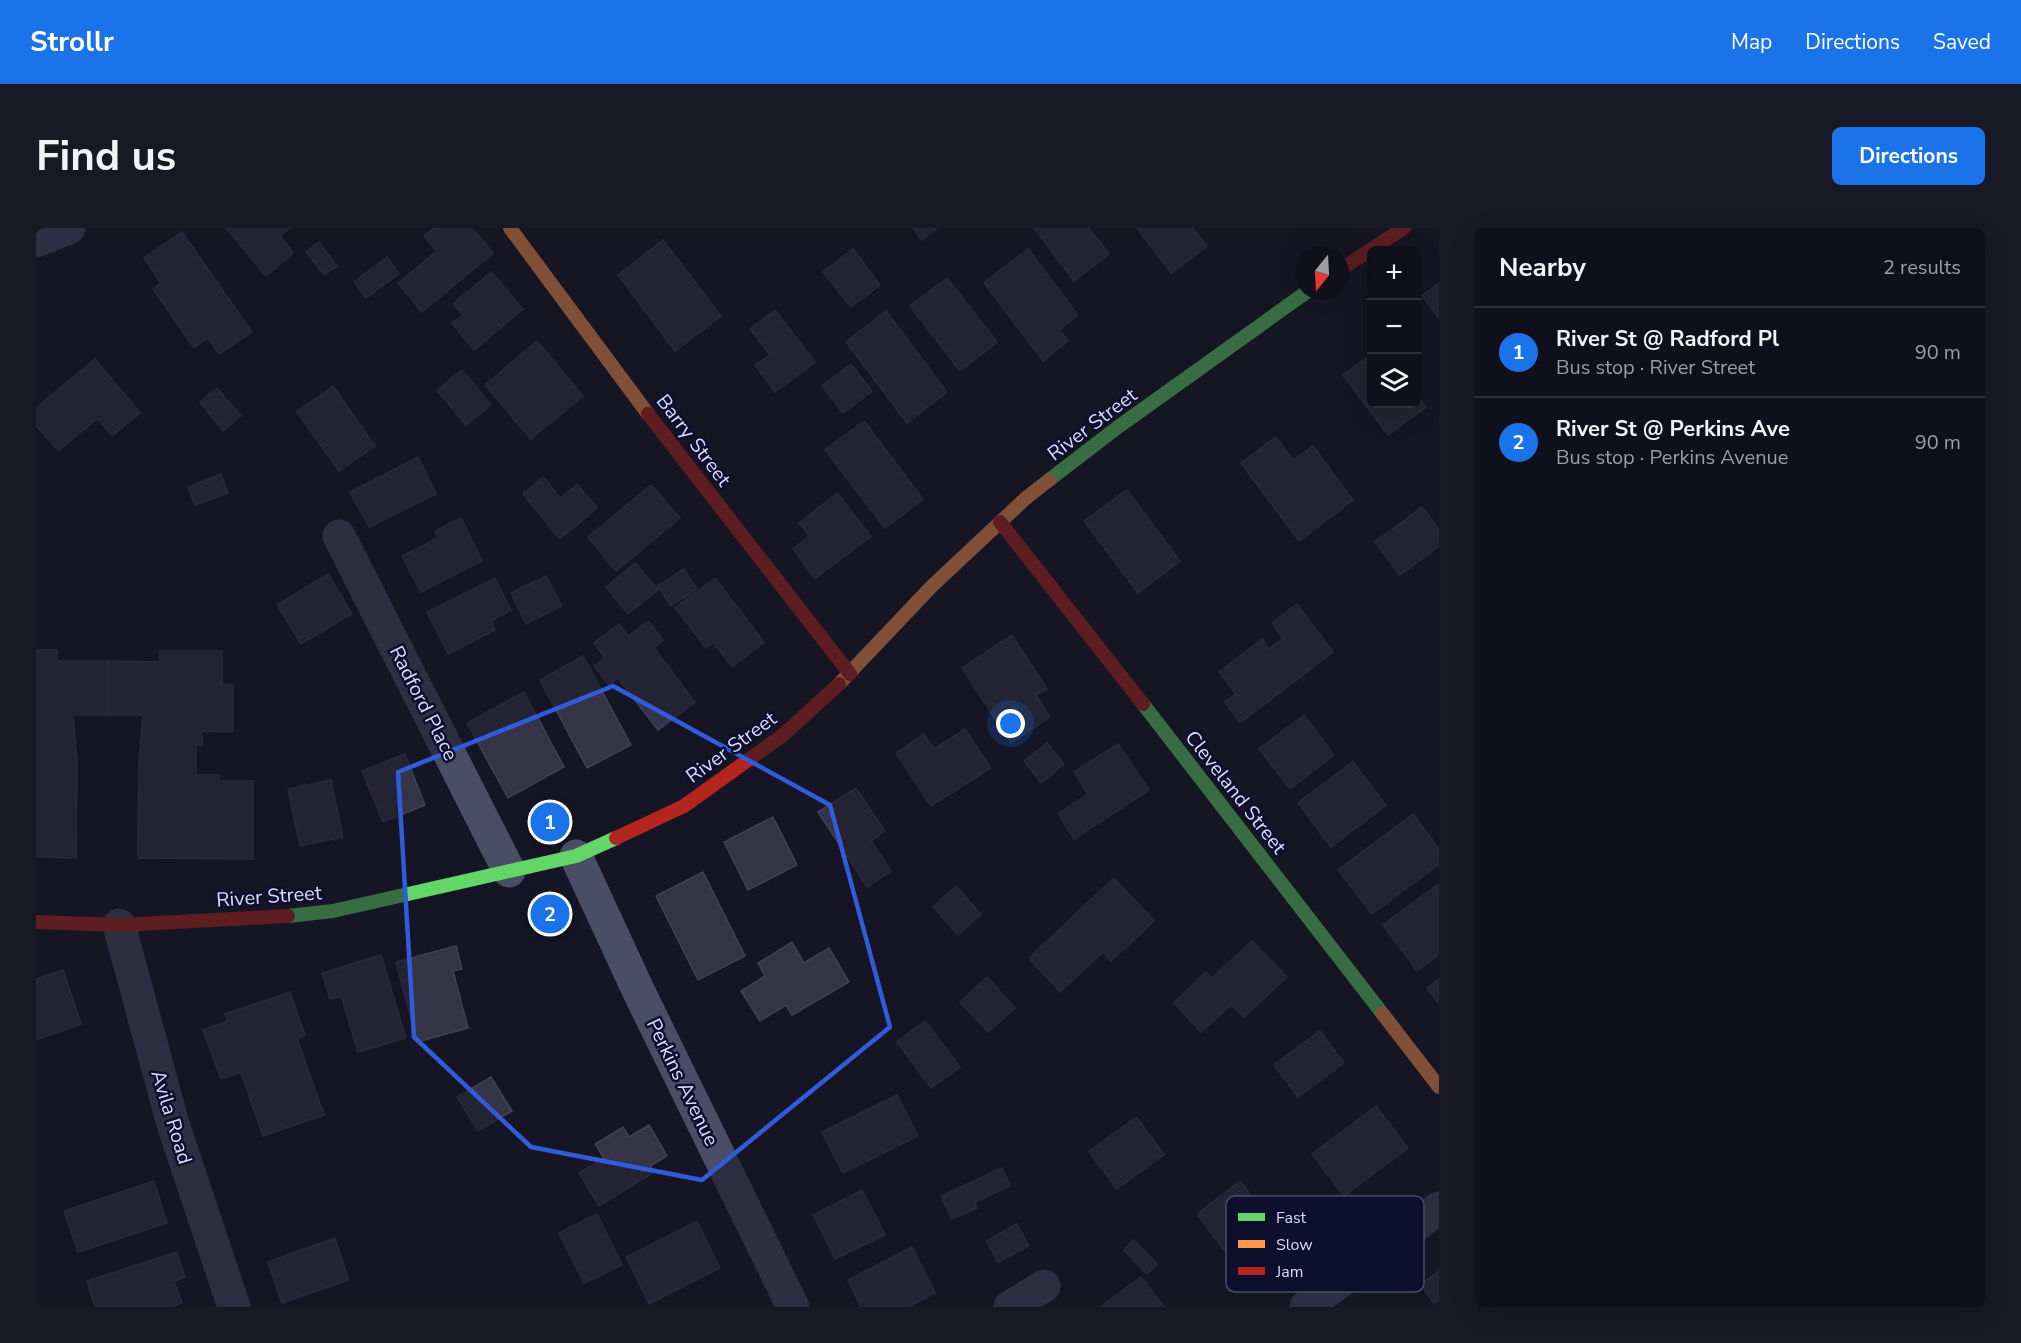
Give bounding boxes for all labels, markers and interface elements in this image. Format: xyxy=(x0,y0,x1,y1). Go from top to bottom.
text: Strollr xyxy=(30,23,114,61)
text: Map xyxy=(1731,28,1772,56)
text: Directions xyxy=(1805,28,1900,56)
text: Saved xyxy=(1933,28,1991,56)
button: Directions xyxy=(1832,127,1985,185)
text: Find us xyxy=(36,128,176,185)
north arrow xyxy=(1295,246,1349,300)
map controls xyxy=(1367,246,1421,408)
button: + xyxy=(1367,246,1421,300)
text: Nearby xyxy=(1499,250,1586,285)
text: 2 results xyxy=(1883,254,1961,281)
button: − xyxy=(1367,300,1421,354)
text: River St @ Radford Pl xyxy=(1556,324,1779,354)
text: 1 xyxy=(1513,339,1525,366)
text: 90 m xyxy=(1915,339,1961,366)
button: layers xyxy=(1367,354,1421,408)
text: Bus stop · River Street xyxy=(1556,354,1755,381)
street label: River Street xyxy=(1042,381,1143,467)
street label: Barry Street xyxy=(650,389,738,493)
text: River St @ Perkins Ave xyxy=(1556,414,1790,444)
text: 2 xyxy=(1513,429,1525,456)
text: 90 m xyxy=(1915,429,1961,456)
text: Bus stop · Perkins Avenue xyxy=(1556,444,1788,471)
street label: Radford Place xyxy=(383,641,464,765)
street label: River Street xyxy=(681,705,783,789)
your location xyxy=(996,709,1025,738)
street label: Cleveland Street xyxy=(1179,725,1293,860)
pin: 1 xyxy=(530,800,570,844)
street label: River Street xyxy=(215,879,324,914)
pin: 2 xyxy=(530,892,570,936)
street label: Perkins Avenue xyxy=(640,1014,725,1151)
street label: Avila Road xyxy=(144,1067,199,1168)
legend xyxy=(1226,1196,1424,1292)
text: Fast xyxy=(1276,1207,1307,1229)
text: Slow xyxy=(1276,1234,1313,1256)
text: Jam xyxy=(1275,1261,1303,1283)

